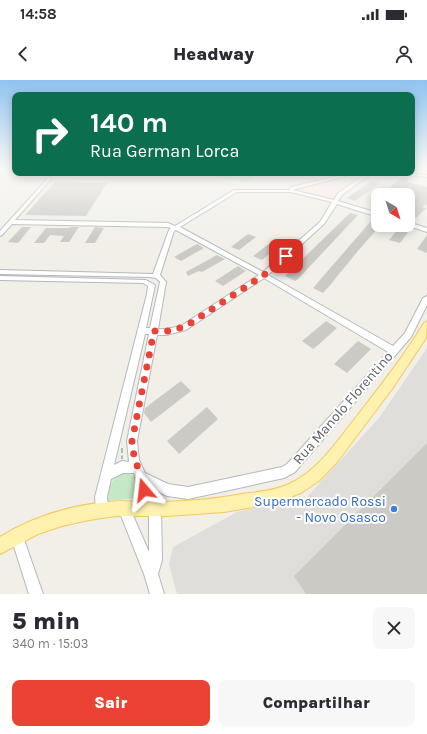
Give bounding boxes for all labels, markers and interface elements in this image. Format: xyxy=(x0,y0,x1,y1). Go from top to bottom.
text: 14:58 xyxy=(20,5,57,23)
icon: back xyxy=(12,43,34,65)
text: Headway xyxy=(173,43,254,65)
icon: person xyxy=(393,43,415,65)
text: 140 m xyxy=(90,106,168,139)
icon: right xyxy=(24,108,76,160)
text: Rua German Lorca xyxy=(90,140,239,162)
north arrow xyxy=(371,188,415,232)
map controls xyxy=(371,188,415,232)
pin xyxy=(269,239,303,273)
icon: arrive xyxy=(275,245,297,267)
street label: Rua Manolo Florentino xyxy=(289,348,397,468)
position arrow xyxy=(123,469,165,511)
place label: Supermercado Rossi - Novo Osasco xyxy=(254,493,386,526)
marker: Supermercado Rossi - Novo Osasco xyxy=(389,504,399,514)
text: 5 min xyxy=(12,607,80,635)
button: close xyxy=(373,607,415,649)
text: 340 m · 15:03 xyxy=(12,636,88,651)
button: Sair xyxy=(12,680,210,726)
button: Compartilhar xyxy=(218,680,415,726)

